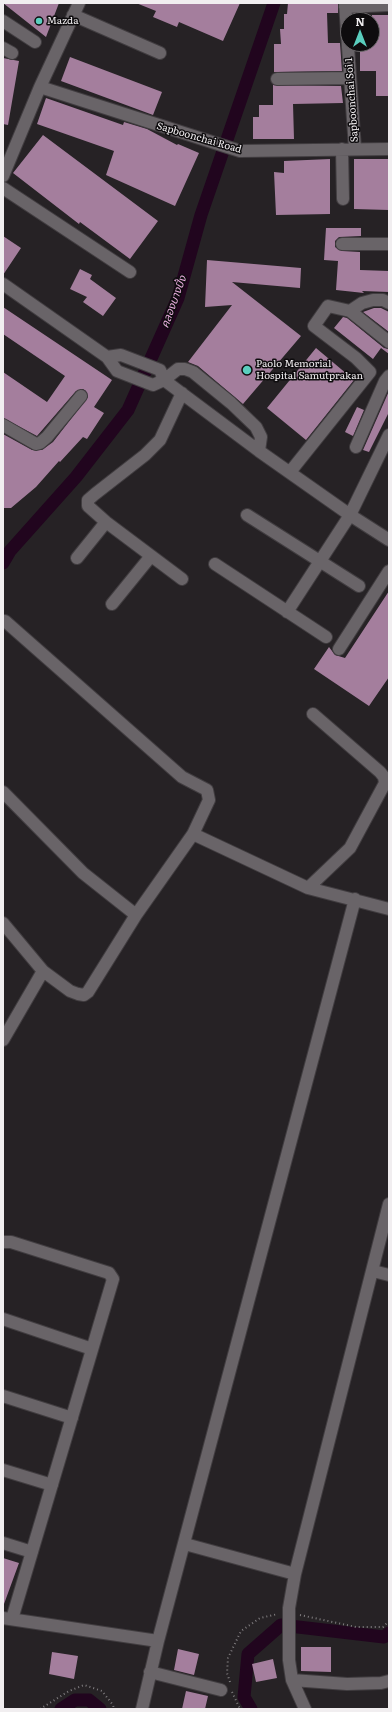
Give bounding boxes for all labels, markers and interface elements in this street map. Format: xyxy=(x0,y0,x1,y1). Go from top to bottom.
north arrow xyxy=(340,12,380,52)
text: N xyxy=(355,13,365,29)
place label: Mazda xyxy=(47,15,79,27)
marker: Mazda xyxy=(34,16,44,26)
street label: Sapboonchai Soi 1 xyxy=(343,57,361,143)
street label: Sapboonchai Road xyxy=(155,120,243,156)
water label: คลองบางปิ้ง xyxy=(158,274,190,330)
place label: Paolo Memorial Hospital Samutprakan xyxy=(256,358,363,382)
marker: Paolo Memorial Hospital Samutprakan xyxy=(241,364,253,376)

